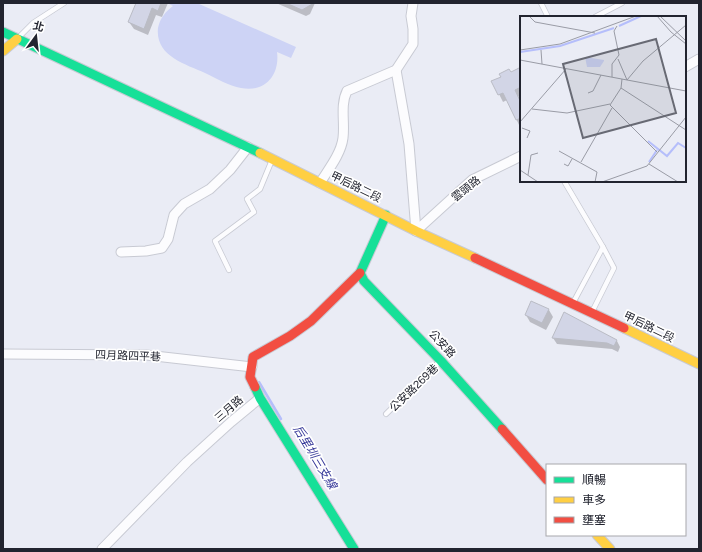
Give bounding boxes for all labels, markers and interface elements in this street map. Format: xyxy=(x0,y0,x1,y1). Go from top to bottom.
north arrow xyxy=(16,16,56,56)
inset map xyxy=(520,16,686,182)
text: 北 xyxy=(31,19,45,35)
street label: 甲后路二段 xyxy=(328,169,384,205)
street label: 雲頭路 xyxy=(449,174,483,204)
street label: 甲后路二段 xyxy=(621,309,677,345)
street label: 公安路 xyxy=(426,327,458,361)
street label: 四月路四平巷 xyxy=(95,348,161,364)
street label: 公安路269巷 xyxy=(387,362,441,414)
street label: 三月路 xyxy=(212,393,246,425)
water label: 后里圳三支線 xyxy=(290,423,341,493)
legend xyxy=(546,464,686,536)
text: 順暢 xyxy=(582,473,606,487)
text: 車多 xyxy=(582,493,606,507)
text: 壅塞 xyxy=(582,513,606,527)

